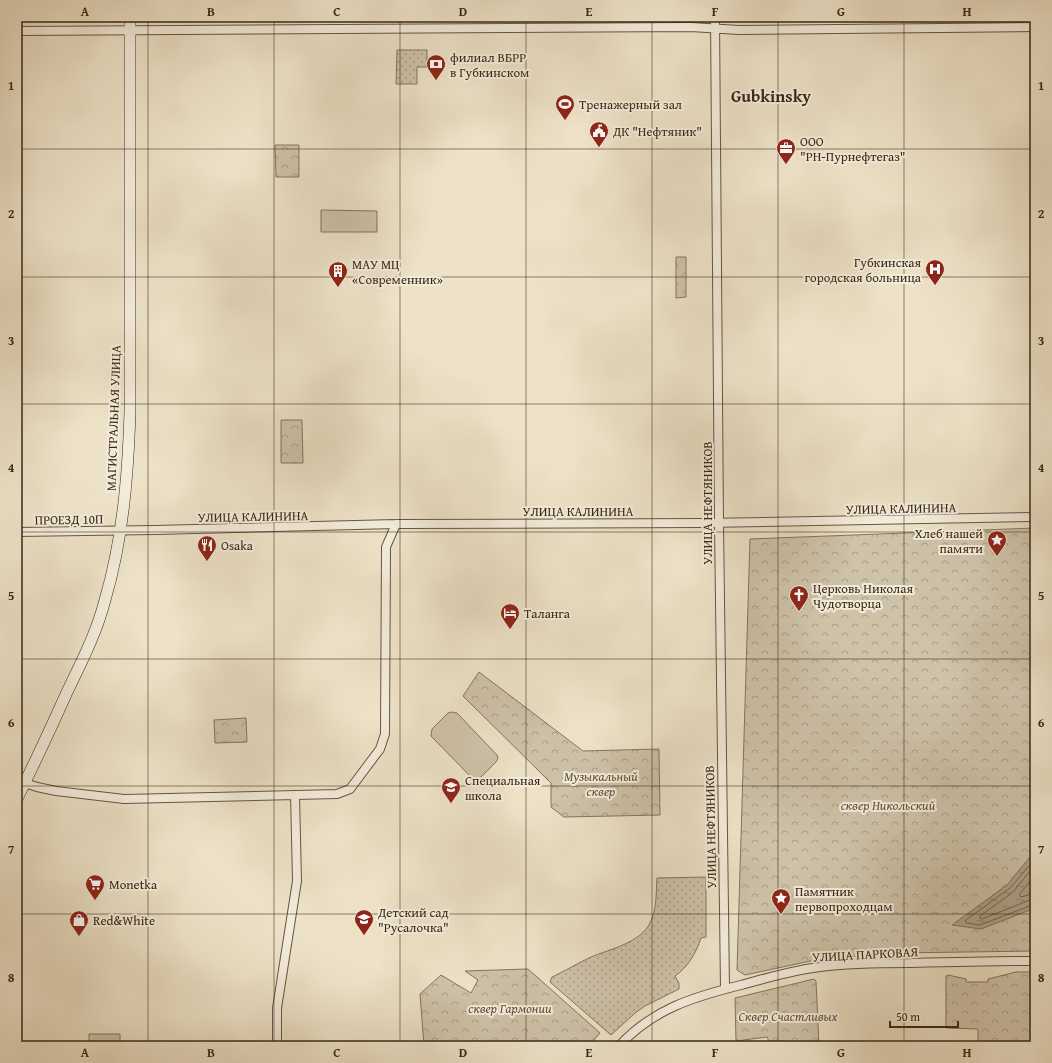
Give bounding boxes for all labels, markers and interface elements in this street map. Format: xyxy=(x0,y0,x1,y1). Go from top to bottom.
text: A xyxy=(81,2,90,21)
text: B xyxy=(207,2,215,21)
text: C xyxy=(333,2,341,21)
text: D xyxy=(459,2,467,21)
text: E xyxy=(586,2,593,21)
text: F xyxy=(712,2,719,21)
text: G xyxy=(837,2,845,21)
text: H xyxy=(962,2,972,21)
place label: филиал ВБРР в Губкинском xyxy=(450,48,529,82)
bank icon: филиал ВБРР в Губкинском xyxy=(425,53,447,81)
text: 1 xyxy=(8,76,14,95)
text: 1 xyxy=(1038,76,1044,95)
district label: Gubkinsky xyxy=(731,83,811,108)
sports icon: Тренажерный зал xyxy=(554,93,576,121)
place label: Тренажерный зал xyxy=(579,95,682,114)
public building icon: ДК "Нефтяник" xyxy=(588,120,610,148)
place label: ДК "Нефтяник" xyxy=(612,122,702,141)
place label: ООО "РН-Пурнефтегаз" xyxy=(800,132,906,166)
office icon: ООО "РН-Пурнефтегаз" xyxy=(775,137,797,165)
text: 2 xyxy=(8,204,15,223)
text: 2 xyxy=(1038,204,1045,223)
place label: Губкинская городская больница xyxy=(805,253,922,287)
place label: МАУ МЦ «Современник» xyxy=(352,255,443,289)
hospital icon: Губкинская городская больница xyxy=(924,258,946,286)
building icon: МАУ МЦ «Современник» xyxy=(327,260,349,288)
text: 3 xyxy=(8,331,14,350)
text: 3 xyxy=(1038,331,1044,350)
street label: МАГИСТРАЛЬНАЯ УЛИЦА xyxy=(101,345,126,491)
street label: УЛИЦА НЕФТЯНИКОВ xyxy=(698,441,717,565)
text: 4 xyxy=(8,458,15,477)
text: 4 xyxy=(1038,458,1045,477)
street label: УЛИЦА КАЛИНИНА xyxy=(845,498,957,519)
street label: УЛИЦА КАЛИНИНА xyxy=(523,502,634,521)
street label: УЛИЦА КАЛИНИНА xyxy=(197,506,309,527)
street label: ПРОЕЗД 10П xyxy=(35,509,103,530)
place label: Хлеб нашей памяти xyxy=(915,524,983,558)
place icon: Хлеб нашей памяти xyxy=(986,529,1008,557)
restaurant icon: Osaka xyxy=(196,534,218,562)
place label: Osaka xyxy=(221,536,254,555)
place label: Церковь Николая Чудотворца xyxy=(813,579,913,613)
church icon: Церковь Николая Чудотворца xyxy=(788,584,810,612)
text: 5 xyxy=(8,586,15,605)
text: 5 xyxy=(1038,586,1045,605)
hotel icon: Таланга xyxy=(499,602,521,630)
place label: Таланга xyxy=(524,604,571,623)
text: 6 xyxy=(8,713,15,732)
text: 6 xyxy=(1038,713,1045,732)
street label: УЛИЦА НЕФТЯНИКОВ xyxy=(700,765,721,889)
park label: Музыкальный сквер xyxy=(564,767,638,801)
place label: Специальная школа xyxy=(465,771,541,805)
school or university icon: Специальная школа xyxy=(440,776,462,804)
park label: сквер Никольский xyxy=(841,796,936,815)
text: 7 xyxy=(8,840,15,859)
text: 7 xyxy=(1038,840,1045,859)
supermarket icon: Monetka xyxy=(84,873,106,901)
place label: Monetka xyxy=(109,875,158,894)
place label: Памятник первопроходцам xyxy=(795,882,893,916)
place icon: Памятник первопроходцам xyxy=(770,887,792,915)
place label: Детский сад "Русалочка" xyxy=(377,903,449,937)
school or university icon: Детский сад "Русалочка" xyxy=(353,908,375,936)
shop icon: Red&White xyxy=(68,909,90,937)
place label: Red&White xyxy=(93,911,155,930)
street label: УЛИЦА ПАРКОВАЯ xyxy=(812,942,919,967)
text: 8 xyxy=(8,968,15,987)
text: 8 xyxy=(1038,968,1045,987)
park label: сквер Гармонии xyxy=(468,999,552,1018)
scale bar xyxy=(890,1003,958,1029)
park label: Сквер Счастливых xyxy=(739,1007,838,1026)
text: 50 m xyxy=(896,1008,920,1025)
text: A xyxy=(81,1043,90,1062)
text: B xyxy=(207,1043,215,1062)
text: C xyxy=(333,1043,341,1062)
text: D xyxy=(459,1043,467,1062)
text: E xyxy=(586,1043,593,1062)
text: F xyxy=(712,1043,719,1062)
text: G xyxy=(837,1043,845,1062)
text: H xyxy=(962,1043,972,1062)

